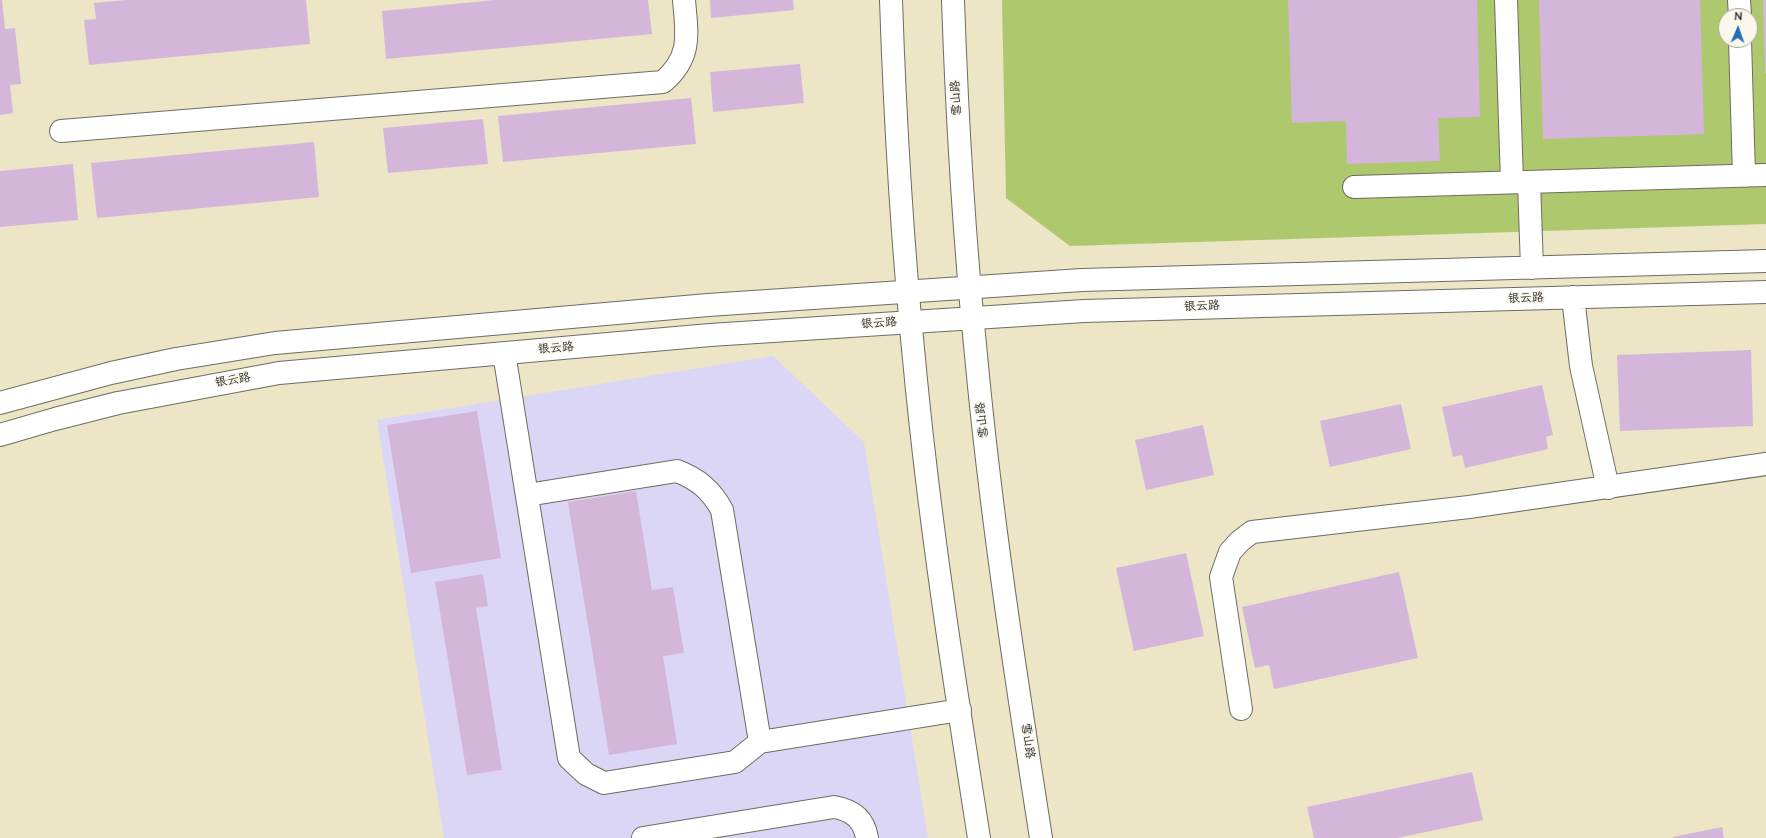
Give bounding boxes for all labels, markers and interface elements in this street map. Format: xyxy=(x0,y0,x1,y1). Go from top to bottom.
north arrow xyxy=(1718,8,1758,48)
text: N xyxy=(1735,9,1742,24)
street label: 雪山路 xyxy=(949,80,965,116)
street label: 银云路 xyxy=(1508,291,1544,307)
street label: 银云路 xyxy=(1184,299,1220,315)
street label: 银云路 xyxy=(861,316,897,332)
street label: 银云路 xyxy=(537,340,575,358)
street label: 银云路 xyxy=(214,371,252,391)
street label: 雪山路 xyxy=(974,401,992,439)
street label: 雪山路 xyxy=(1017,722,1037,760)

